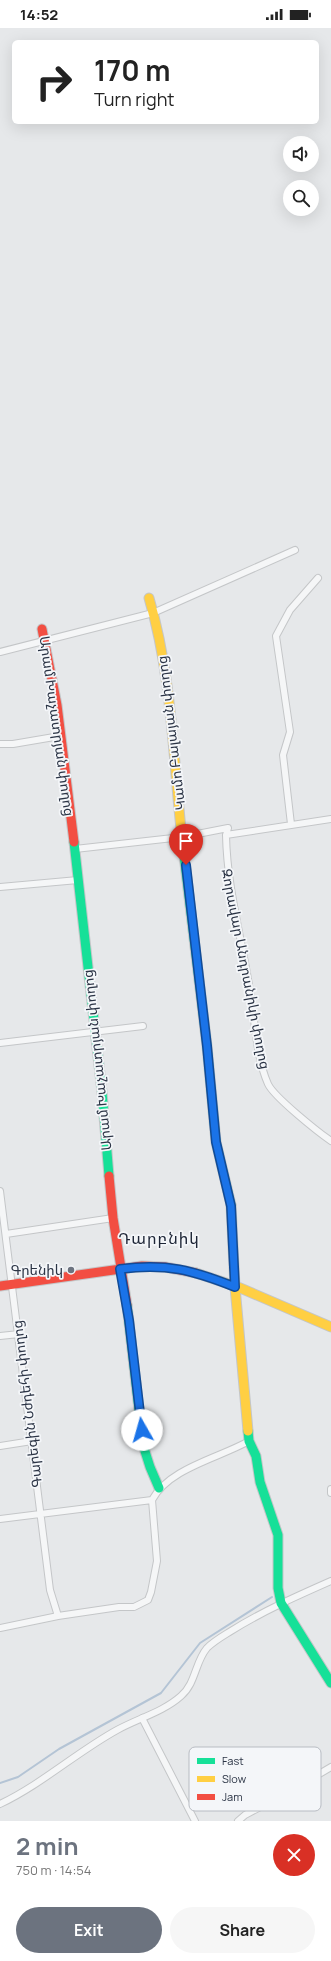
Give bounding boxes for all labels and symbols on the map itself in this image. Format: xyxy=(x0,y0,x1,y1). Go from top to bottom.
street label: Արամ Խաչատրյան փողոց xyxy=(35,635,80,817)
street label: Կամո Բալայան փողոց xyxy=(152,655,189,811)
pin xyxy=(169,824,203,865)
street label: Զորավար Անդրանիկի փողոց xyxy=(218,867,275,1071)
street label: Արամ Խաչատրյան փողոց xyxy=(78,969,115,1151)
district label: Դարբնիկ xyxy=(118,1227,200,1249)
place label: Գրենիկ xyxy=(11,1260,63,1279)
marker: Գրենիկ xyxy=(66,1265,76,1275)
street label: Գարեգին Նժդեհի փողոց xyxy=(7,1319,46,1489)
position arrow xyxy=(121,1409,163,1451)
legend xyxy=(189,1747,321,1811)
text: Fast xyxy=(222,1753,244,1768)
text: Slow xyxy=(222,1771,247,1786)
text: Jam xyxy=(222,1789,243,1804)

